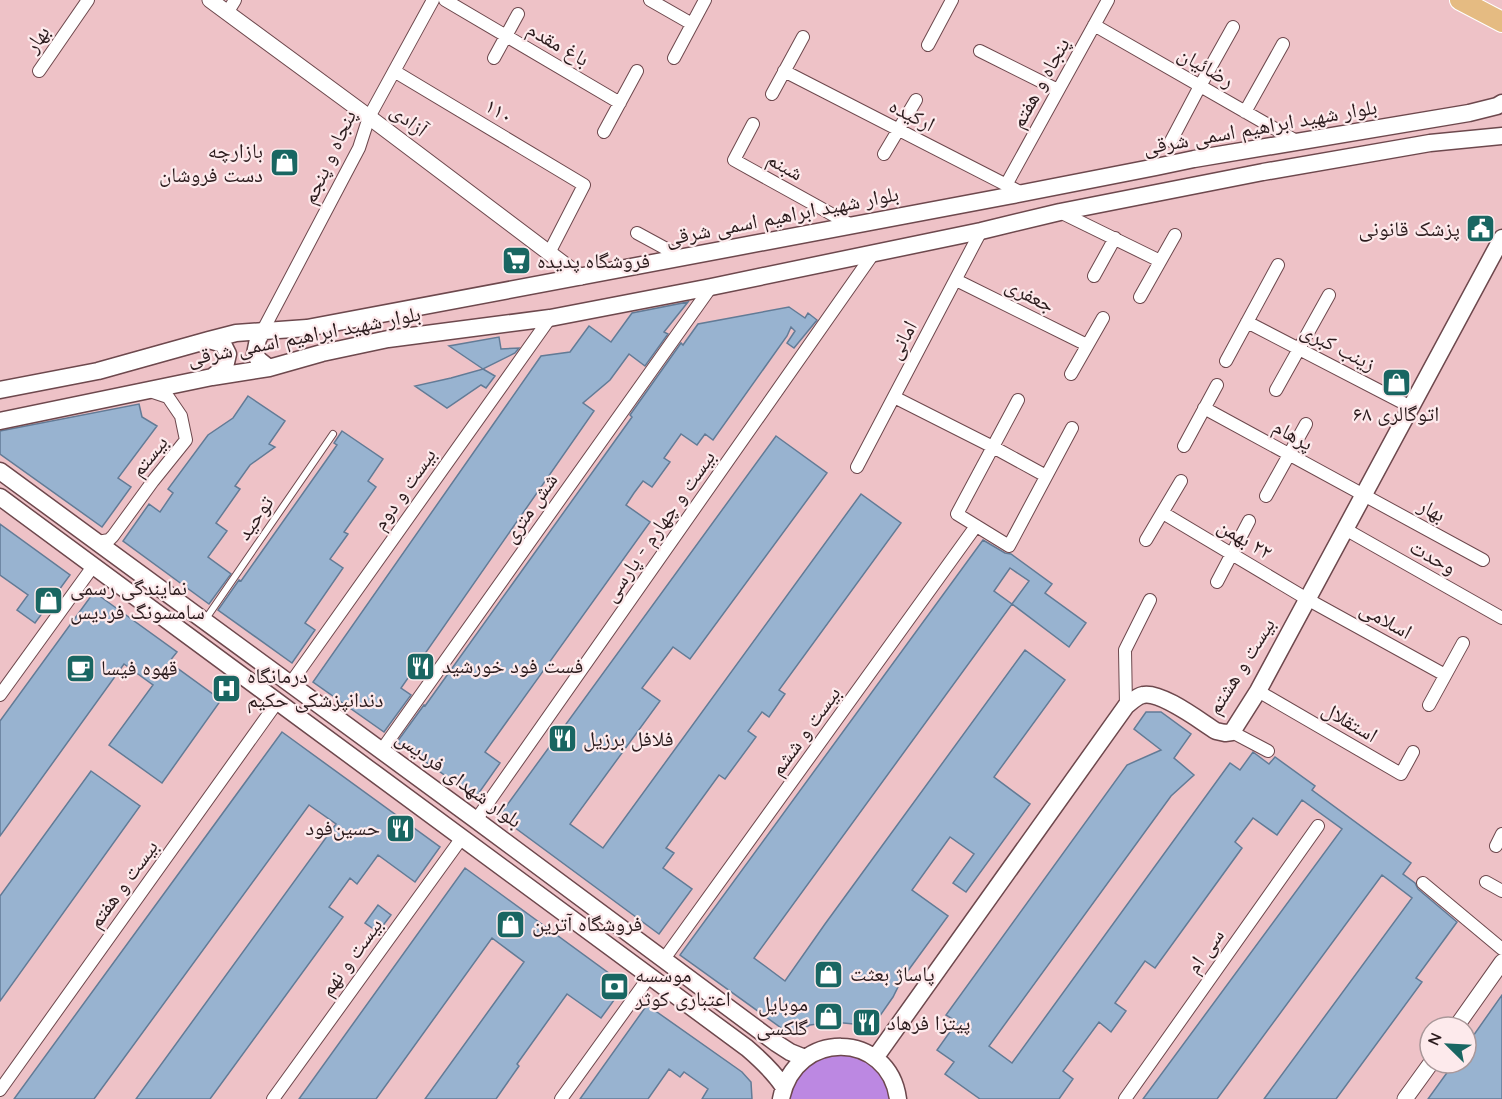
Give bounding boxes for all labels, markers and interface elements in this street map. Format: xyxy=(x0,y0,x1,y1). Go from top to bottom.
street label: باغ مقدم xyxy=(522,15,594,73)
street label: بهار xyxy=(17,20,55,58)
street label: پنجاه و هفتم xyxy=(1004,33,1076,133)
street label: رضائیان xyxy=(1174,40,1239,93)
street label: ۱۱۰ xyxy=(481,92,518,129)
street label: ارکیده xyxy=(885,92,940,137)
street label: بلوار شهید ابراهیم اسمی شرقی xyxy=(1141,93,1379,161)
street label: آزادی xyxy=(386,97,434,142)
street label: پنجاه و پنجم xyxy=(295,105,363,209)
place label: بازارچه دست فروشان xyxy=(159,137,263,187)
street label: شبنم xyxy=(762,145,808,187)
shop icon: بازارچه دست فروشان xyxy=(268,147,300,179)
street label: بلوار شهید ابراهیم اسمی شرقی xyxy=(663,180,901,252)
public building icon: پزشک قانونی xyxy=(1465,213,1497,245)
place label: پزشک قانونی xyxy=(1359,215,1460,242)
supermarket icon: فروشگاه پدیده xyxy=(500,245,532,277)
place label: فروشگاه پدیده xyxy=(537,247,650,273)
street label: جعفری xyxy=(1002,271,1059,317)
street label: بلوار شهید ابراهیم اسمی شرقی xyxy=(185,300,423,372)
street label: امانی xyxy=(880,316,923,364)
street label: زینب کبری xyxy=(1297,316,1380,376)
shop icon: اتوگالری ۶۸ xyxy=(1380,367,1412,399)
place label: اتوگالری ۶۸ xyxy=(1353,400,1439,426)
street label: پرهام xyxy=(1268,413,1318,457)
street label: بیستم xyxy=(124,429,174,483)
street label: بیست و دوم xyxy=(365,442,443,536)
street label: بیست و چهارم - پارسی xyxy=(596,445,722,607)
street label: شش متری xyxy=(496,467,563,548)
street label: توحید xyxy=(230,490,279,545)
street label: بهار xyxy=(1413,491,1451,527)
street label: ٢٢ بهمن xyxy=(1213,512,1278,565)
street label: وحدت xyxy=(1406,533,1461,579)
place label: نمایندگی رسمی سامسونگ فردیس xyxy=(70,574,205,625)
shop icon: نمایندگی رسمی سامسونگ فردیس xyxy=(33,584,65,616)
street label: اسلامی xyxy=(1355,594,1417,645)
street label: بیست و هشتم xyxy=(1200,612,1282,720)
restaurant icon: فست فود خورشید xyxy=(405,650,437,682)
cafe icon: قهوه فیسا xyxy=(64,652,96,684)
place label: فست فود خورشید xyxy=(442,652,583,678)
place label: قهوه فیسا xyxy=(101,654,178,680)
place label: درمانگاه دندانپزشکی حکیم xyxy=(247,662,384,714)
hospital icon: درمانگاه دندانپزشکی حکیم xyxy=(210,672,242,704)
street label: بیست و ششم xyxy=(763,680,847,782)
street label: استقلال xyxy=(1318,695,1383,747)
restaurant icon: فلافل برزیل xyxy=(546,723,578,755)
street label: بلوار شهدای فردیس xyxy=(391,724,528,833)
place label: فلافل برزیل xyxy=(583,725,674,752)
restaurant icon: حسین‌فود xyxy=(385,812,417,844)
place label: حسین‌فود xyxy=(306,814,380,841)
street label: بیست و هفتم xyxy=(81,834,165,934)
shop icon: فروشگاه آترین xyxy=(495,908,527,940)
place label: فروشگاه آترین xyxy=(532,910,642,937)
street label: بیست و نهم xyxy=(313,912,389,1002)
street label: سی ام xyxy=(1179,923,1231,979)
shop icon: پاساژ بعثت xyxy=(813,958,845,990)
place label: پاساژ بعثت xyxy=(850,960,935,986)
place label: موسسه اعتباری کوثر xyxy=(634,961,731,1011)
bank icon: موسسه اعتباری کوثر xyxy=(598,971,630,1003)
place label: موبایل گلکسی xyxy=(756,990,808,1041)
shop icon: موبایل گلکسی xyxy=(813,1000,845,1032)
restaurant icon: پیتزا فرهاد xyxy=(850,1007,882,1039)
place label: پیتزا فرهاد xyxy=(887,1009,971,1035)
north arrow xyxy=(1418,1015,1478,1075)
text: N xyxy=(1423,1029,1446,1048)

